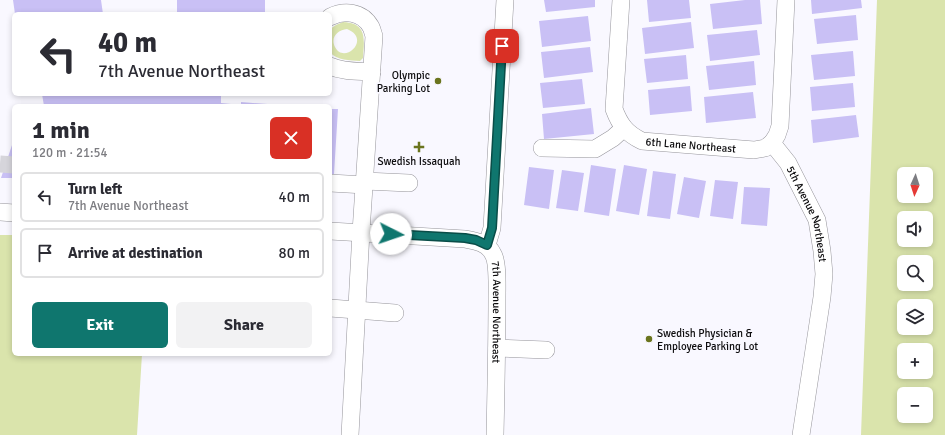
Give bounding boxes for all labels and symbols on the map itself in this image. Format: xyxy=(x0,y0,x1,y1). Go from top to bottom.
pin xyxy=(485,29,519,63)
place label: Olympic Parking Lot xyxy=(377,69,430,95)
marker: Olympic Parking Lot xyxy=(433,76,443,86)
street label: 6th Lane Northeast xyxy=(645,135,737,156)
marker: Swedish Issaquah xyxy=(413,141,425,153)
place label: Swedish Issaquah xyxy=(377,155,461,168)
street label: 5th Avenue Northeast xyxy=(784,164,829,263)
north arrow xyxy=(897,167,933,203)
position arrow xyxy=(370,213,412,255)
street label: 7th Avenue Northeast xyxy=(489,260,503,363)
place label: Swedish Physician & Employee Parking Lot xyxy=(657,327,758,353)
marker: Swedish Physician & Employee Parking Lot xyxy=(644,334,654,344)

